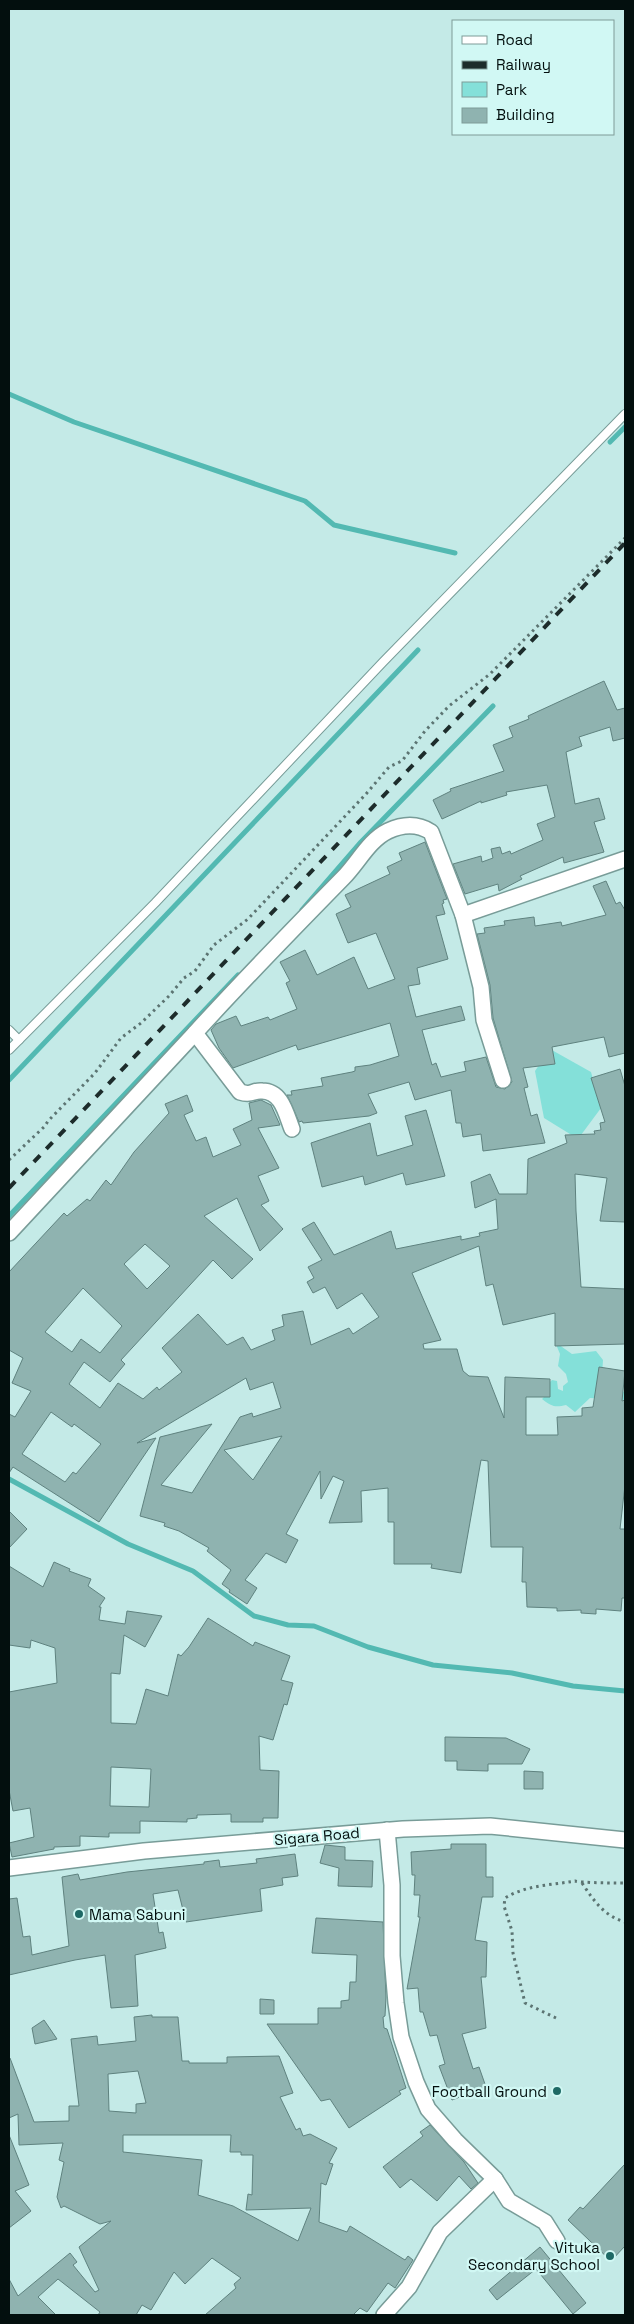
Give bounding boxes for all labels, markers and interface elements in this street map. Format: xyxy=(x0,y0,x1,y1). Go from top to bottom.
legend xyxy=(452,20,614,135)
text: Road xyxy=(496,30,533,49)
text: Railway xyxy=(496,55,551,74)
text: Park xyxy=(496,80,527,99)
text: Building xyxy=(496,105,555,124)
street label: Sigara Road xyxy=(273,1823,361,1849)
place label: Mama Sabuni xyxy=(89,1905,186,1924)
marker: Mama Sabuni xyxy=(73,1908,85,1920)
place label: Football Ground xyxy=(432,2082,547,2101)
marker: Football Ground xyxy=(551,2085,563,2097)
place label: Vituka Secondary School xyxy=(468,2238,600,2274)
marker: Vituka Secondary School xyxy=(604,2250,616,2262)

